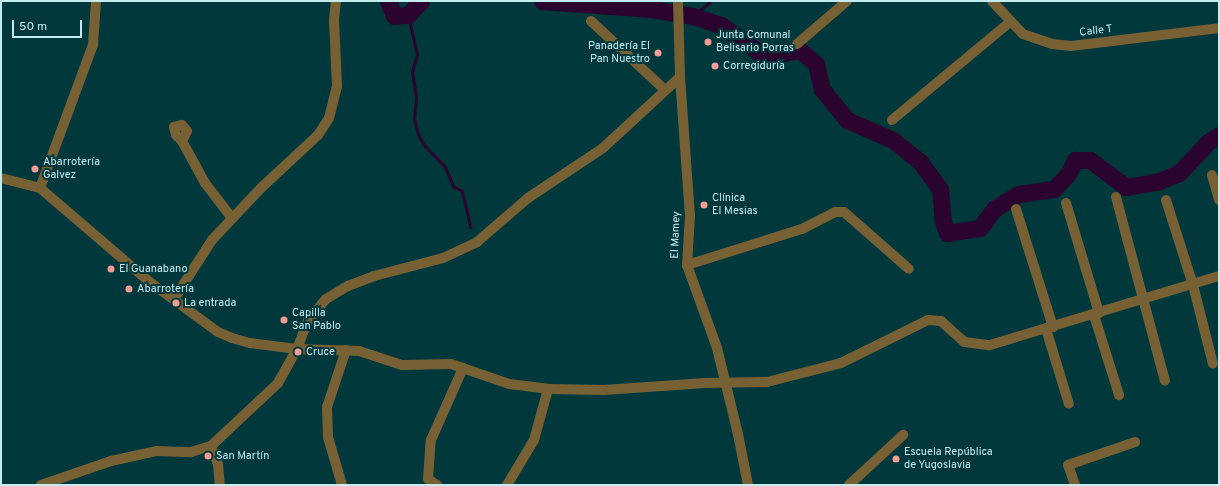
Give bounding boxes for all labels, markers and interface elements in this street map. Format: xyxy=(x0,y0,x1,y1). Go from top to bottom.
scale bar xyxy=(14,12,84,38)
text: 50 m xyxy=(19,19,47,35)
street label: Calle T xyxy=(1079,22,1113,40)
place label: Junta Comunal Belisario Porras xyxy=(716,29,794,55)
marker: Junta Comunal Belisario Porras xyxy=(703,37,713,47)
place label: Panadería El Pan Nuestro xyxy=(588,40,650,66)
marker: Panadería El Pan Nuestro xyxy=(653,48,663,58)
place label: Corregiduría xyxy=(723,59,785,73)
marker: Corregiduría xyxy=(710,61,720,71)
place label: Abarrotería Galvez xyxy=(43,156,100,182)
marker: Abarrotería Galvez xyxy=(30,164,40,174)
place label: Clínica El Mesias xyxy=(712,192,758,218)
marker: Clínica El Mesias xyxy=(699,200,709,210)
street label: El Mamey xyxy=(669,211,683,259)
place label: El Guanabano xyxy=(119,262,188,276)
marker: El Guanabano xyxy=(106,264,116,274)
place label: Abarrotería xyxy=(137,282,194,296)
marker: Abarrotería xyxy=(124,284,134,294)
place label: La entrada xyxy=(184,296,236,310)
marker: La entrada xyxy=(171,298,181,308)
place label: Capilla San Pablo xyxy=(292,307,341,333)
marker: Capilla San Pablo xyxy=(279,315,289,325)
place label: Cruce xyxy=(306,345,335,359)
marker: Cruce xyxy=(293,347,303,357)
place label: Escuela República de Yugoslavia xyxy=(904,446,993,472)
place label: San Martín xyxy=(216,449,269,463)
marker: San Martín xyxy=(203,451,213,461)
marker: Escuela República de Yugoslavia xyxy=(891,454,901,464)

